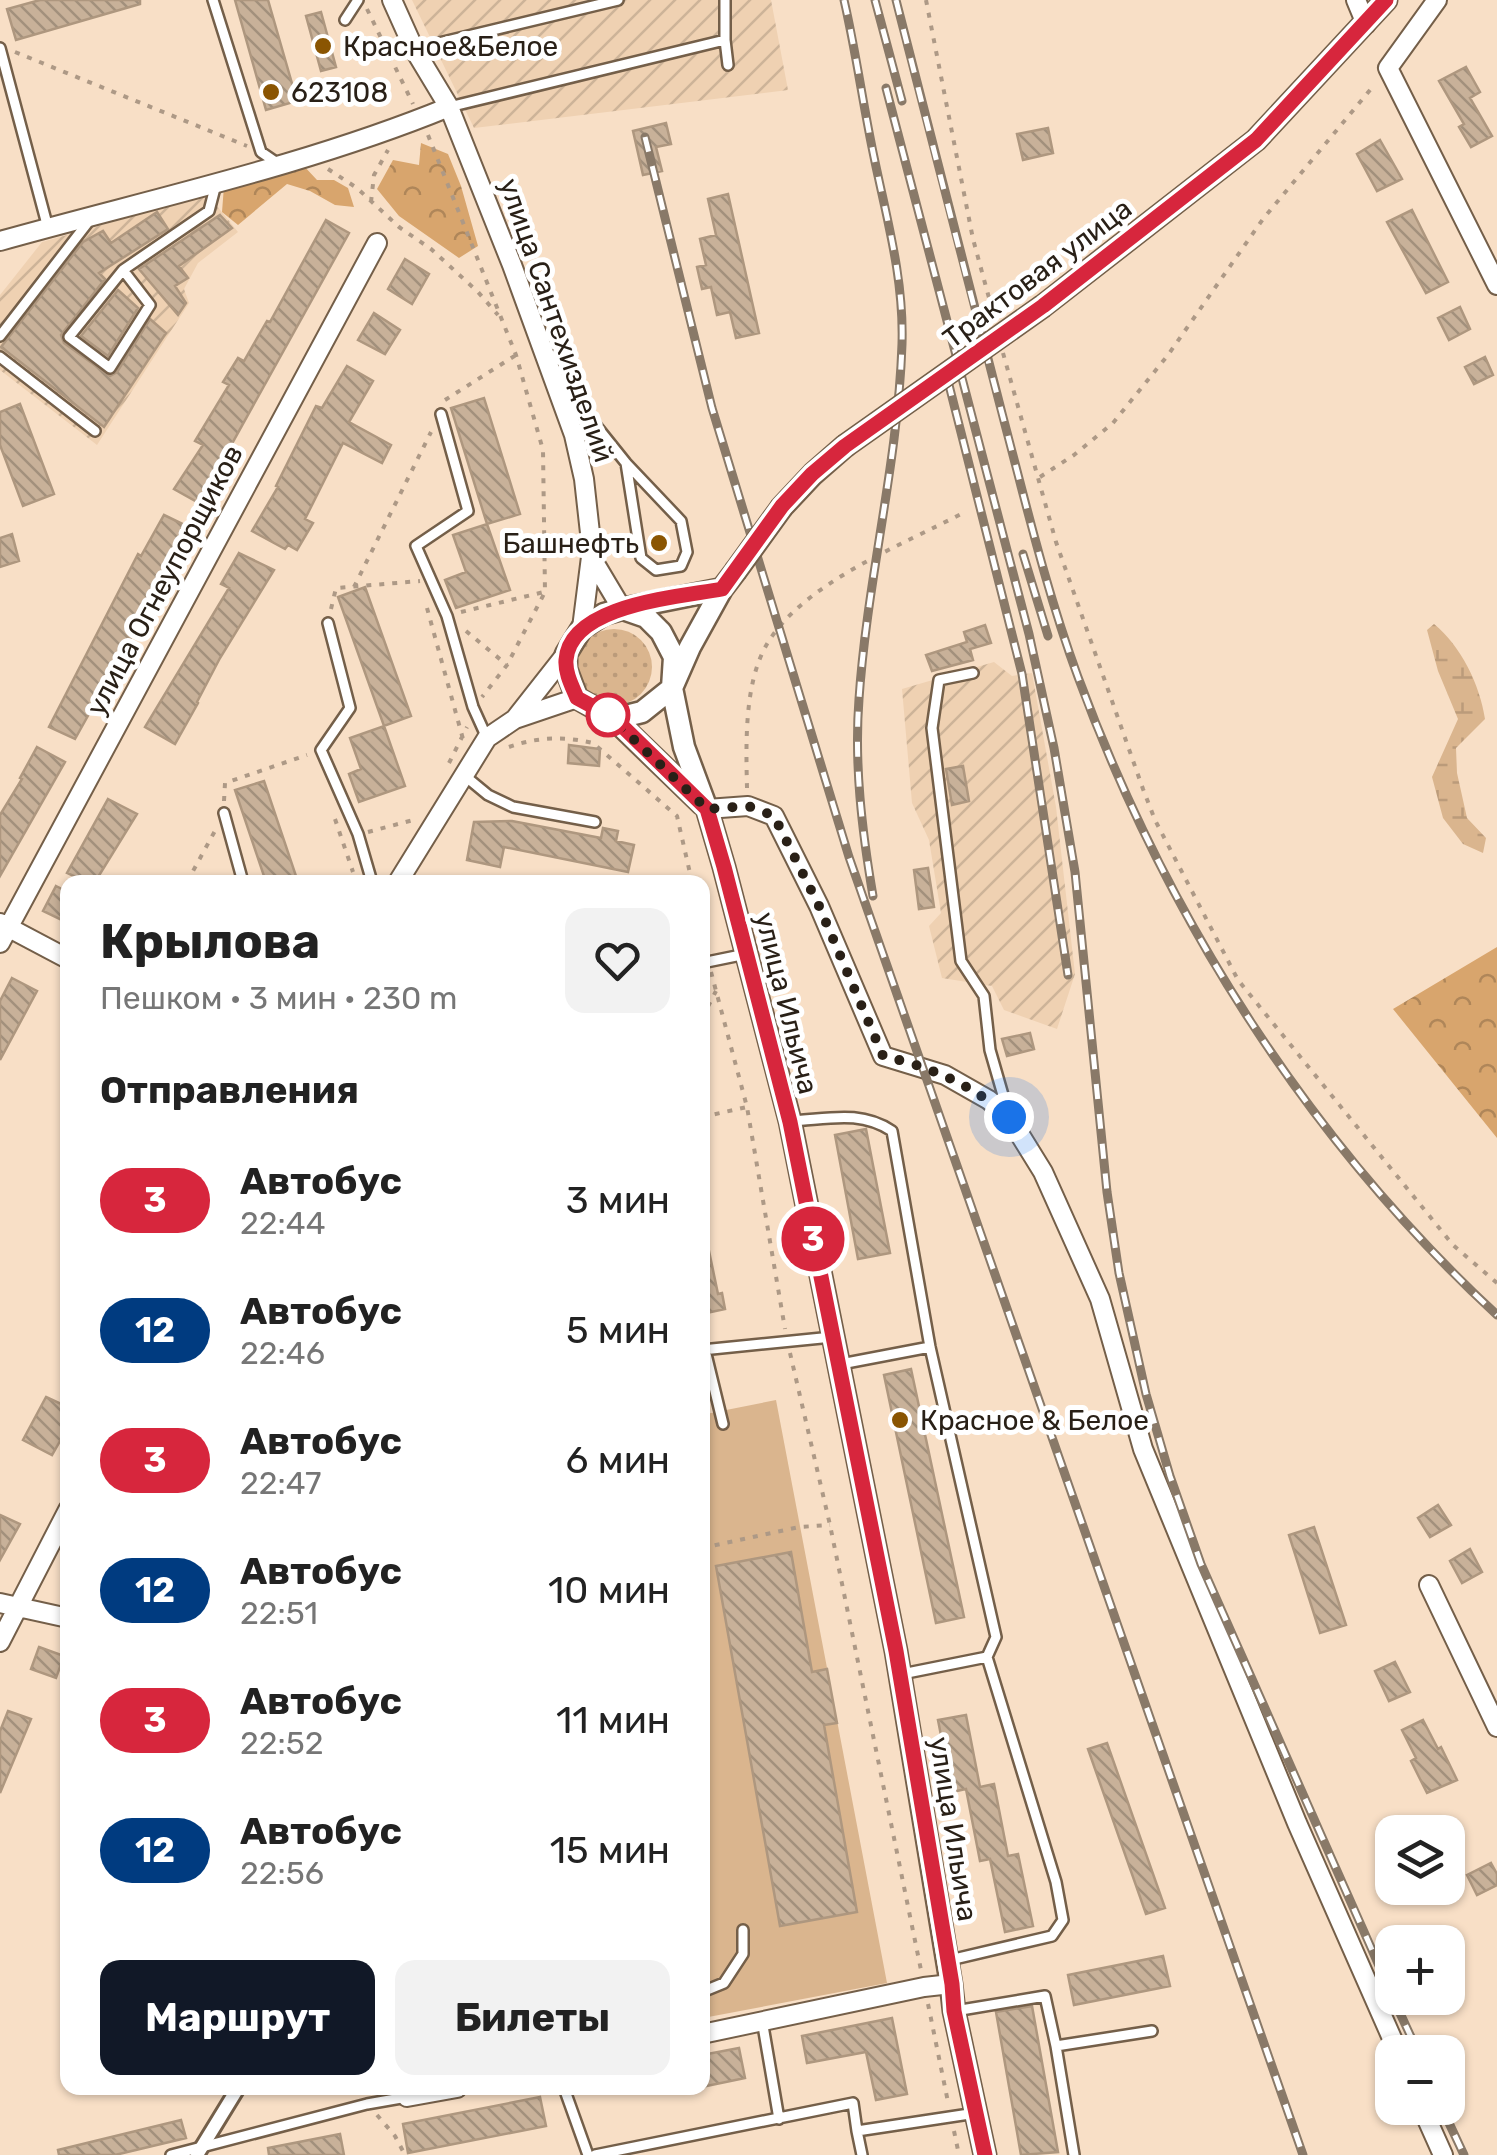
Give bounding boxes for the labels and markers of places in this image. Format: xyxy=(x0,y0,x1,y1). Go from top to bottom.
place label: Красное&Белое xyxy=(343,30,558,63)
marker: Красное&Белое xyxy=(312,35,334,57)
place label: 623108 xyxy=(291,76,388,109)
marker: 623108 xyxy=(260,81,282,103)
place label: Башнефть xyxy=(502,527,639,560)
marker: Башнефть xyxy=(648,532,670,554)
unlabelled marker xyxy=(587,694,629,736)
place label: Красное & Белое xyxy=(920,1404,1149,1437)
marker: Красное & Белое xyxy=(889,1409,911,1431)

